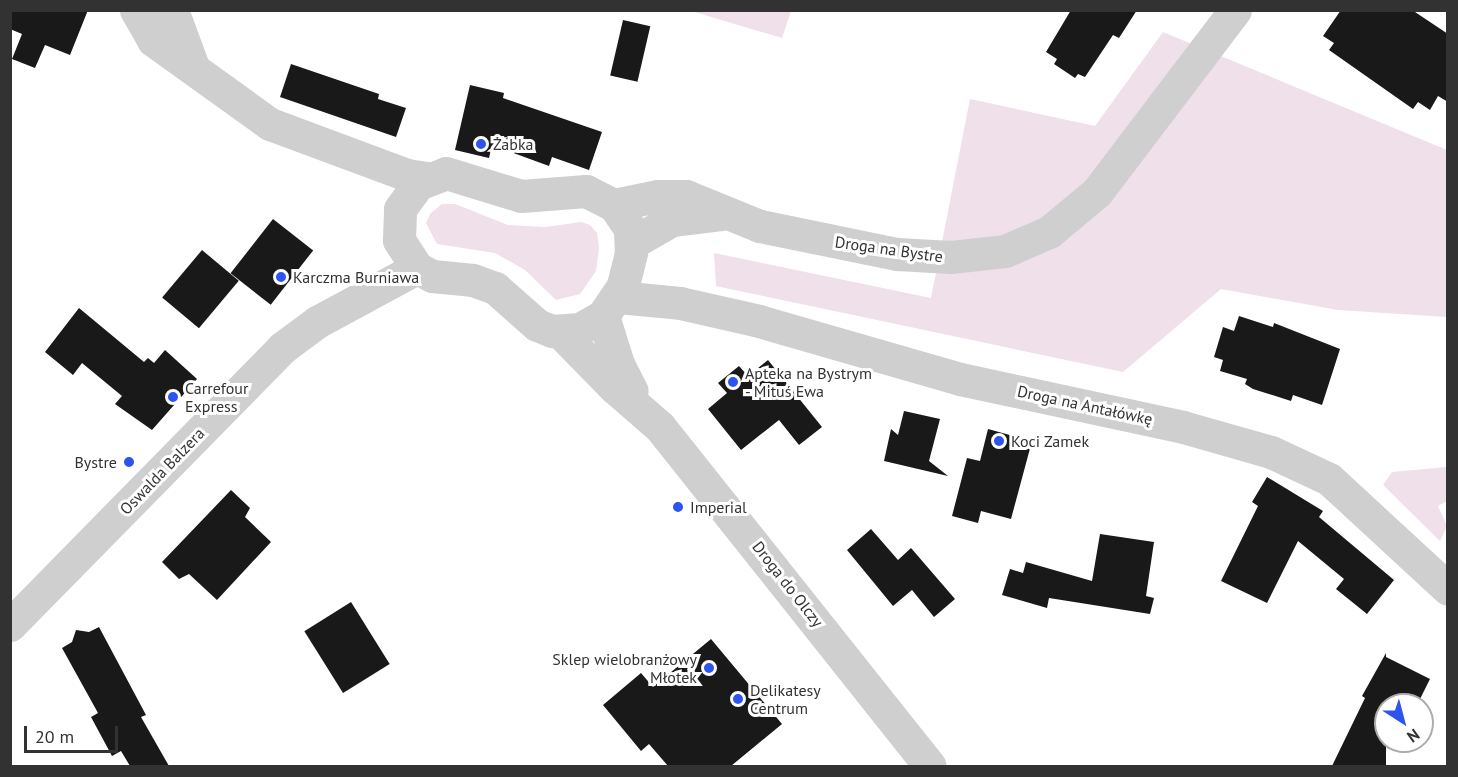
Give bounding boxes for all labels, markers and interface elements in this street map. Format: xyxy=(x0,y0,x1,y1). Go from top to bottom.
place label: Żabka xyxy=(493,134,534,154)
marker: Żabka xyxy=(474,137,488,151)
street label: Droga na Bystre xyxy=(834,232,944,266)
place label: Karczma Burniawa xyxy=(293,267,419,287)
marker: Karczma Burniawa xyxy=(274,270,288,284)
place label: Apteka na Bystrym - Mituś Ewa xyxy=(745,363,872,401)
marker: Apteka na Bystrym - Mituś Ewa xyxy=(726,375,740,389)
place label: Carrefour Express xyxy=(185,378,248,416)
street label: Droga na Antałówkę xyxy=(1015,381,1155,429)
marker: Carrefour Express xyxy=(166,390,180,404)
street label: Oswalda Balzera xyxy=(116,424,208,518)
place label: Koci Zamek xyxy=(1011,431,1089,451)
marker: Koci Zamek xyxy=(992,434,1006,448)
place label: Bystre xyxy=(74,452,117,472)
marker: Bystre xyxy=(122,455,136,469)
place label: Imperial xyxy=(690,497,747,517)
marker: Imperial xyxy=(671,500,685,514)
street label: Droga do Olczy xyxy=(748,537,828,631)
place label: Sklep wielobranżowy Młotek xyxy=(552,649,697,687)
marker: Sklep wielobranżowy Młotek xyxy=(702,661,716,675)
place label: Delikatesy Centrum xyxy=(750,680,821,718)
marker: Delikatesy Centrum xyxy=(731,692,745,706)
north arrow xyxy=(1374,693,1434,753)
scale bar xyxy=(27,714,122,752)
text: 20 m xyxy=(35,725,74,748)
text: N xyxy=(1403,725,1424,747)

